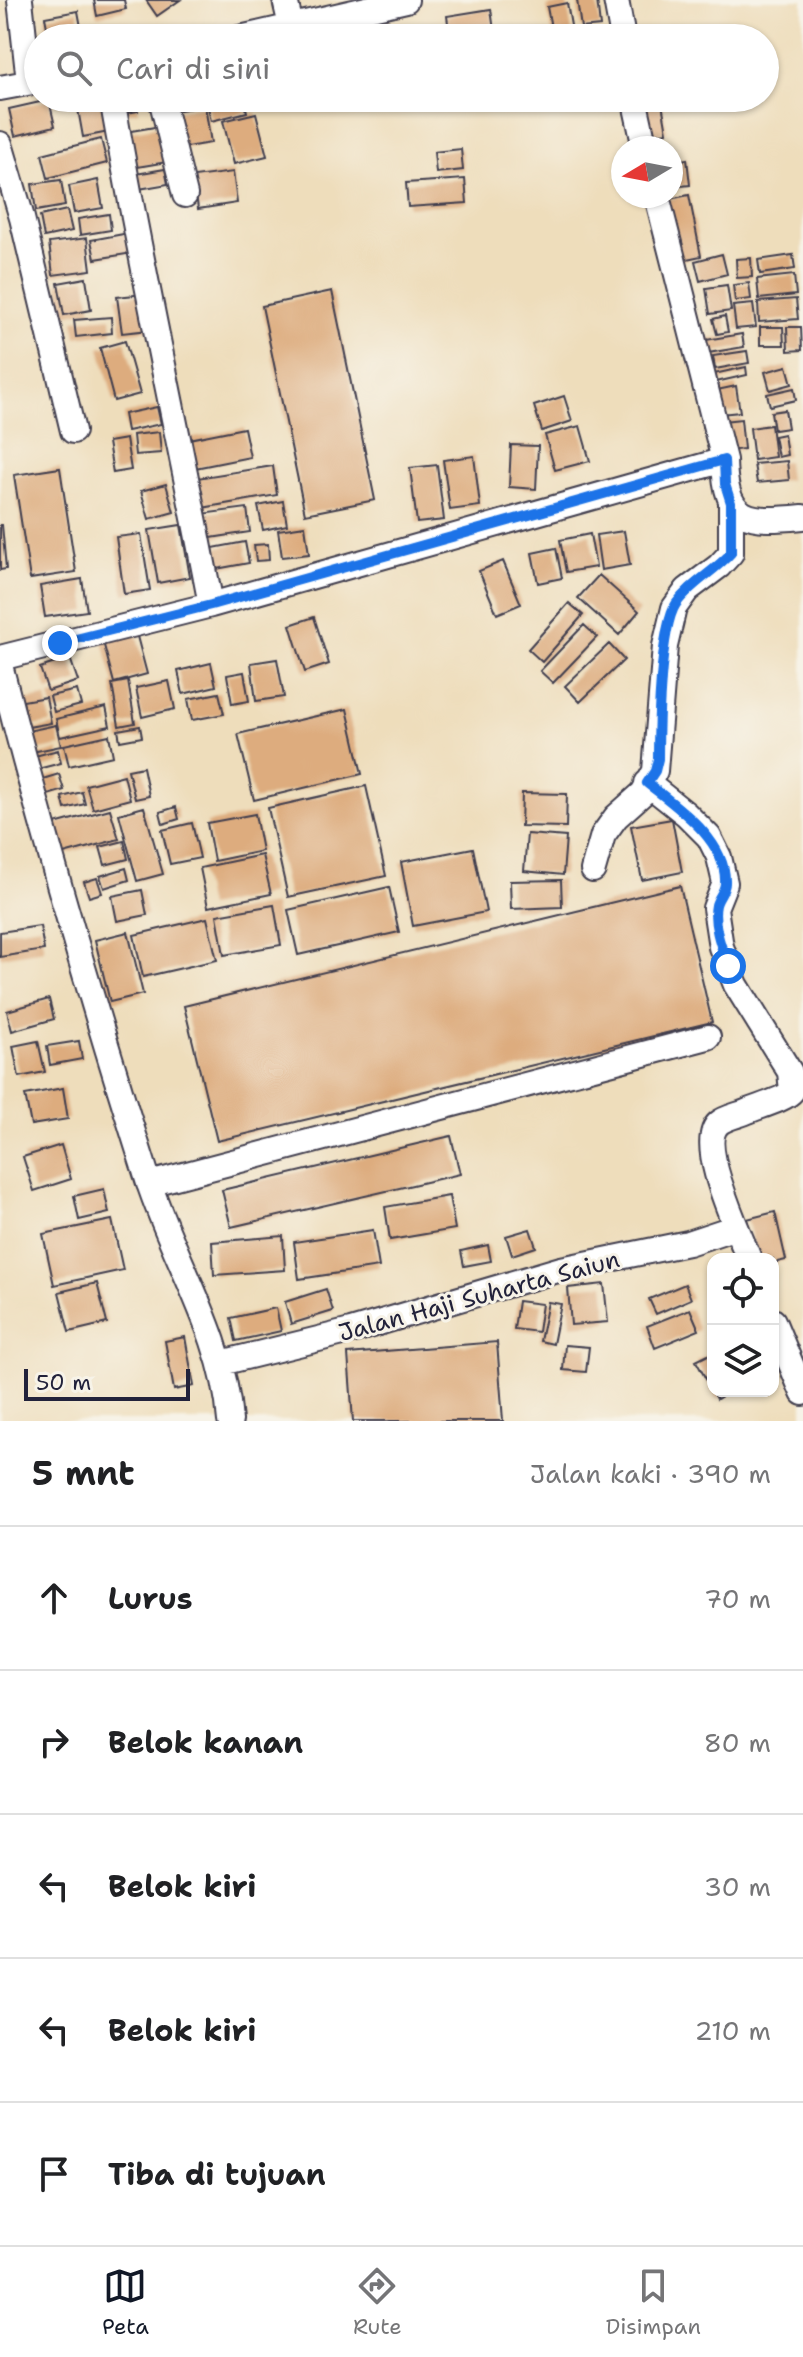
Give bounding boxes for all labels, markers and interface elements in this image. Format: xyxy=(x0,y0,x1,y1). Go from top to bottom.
search box xyxy=(24,24,779,112)
icon: search xyxy=(52,46,96,90)
text: Cari di sini xyxy=(116,48,271,89)
north arrow xyxy=(611,136,683,208)
route end xyxy=(42,625,78,661)
route start xyxy=(710,948,746,984)
street label: Jalan Haji Suharta Saiun xyxy=(335,1243,623,1349)
map controls xyxy=(707,1253,779,1397)
button: locate xyxy=(707,1253,779,1325)
button: layers xyxy=(707,1325,779,1397)
scale bar xyxy=(24,1365,190,1401)
text: 50 m xyxy=(36,1368,91,1397)
text: 5 mnt xyxy=(32,1450,135,1496)
text: Jalan kaki · 390 m xyxy=(530,1456,771,1491)
icon: ahead xyxy=(32,1576,76,1620)
text: Lurus xyxy=(108,1578,193,1619)
text: 70 m xyxy=(704,1581,771,1616)
icon: right xyxy=(32,1720,76,1764)
text: Belok kanan xyxy=(108,1722,303,1763)
text: 80 m xyxy=(704,1725,771,1760)
icon: left xyxy=(32,1864,76,1908)
text: Belok kiri xyxy=(108,1866,256,1907)
text: 30 m xyxy=(704,1869,771,1904)
icon: left xyxy=(32,2008,76,2052)
text: Belok kiri xyxy=(108,2010,256,2051)
text: 210 m xyxy=(694,2013,771,2048)
icon: arrive xyxy=(32,2152,76,2196)
text: Tiba di tujuan xyxy=(108,2154,326,2195)
tab: Peta xyxy=(102,2264,149,2341)
tab: Rute xyxy=(353,2264,402,2341)
tab: Disimpan xyxy=(606,2264,701,2341)

